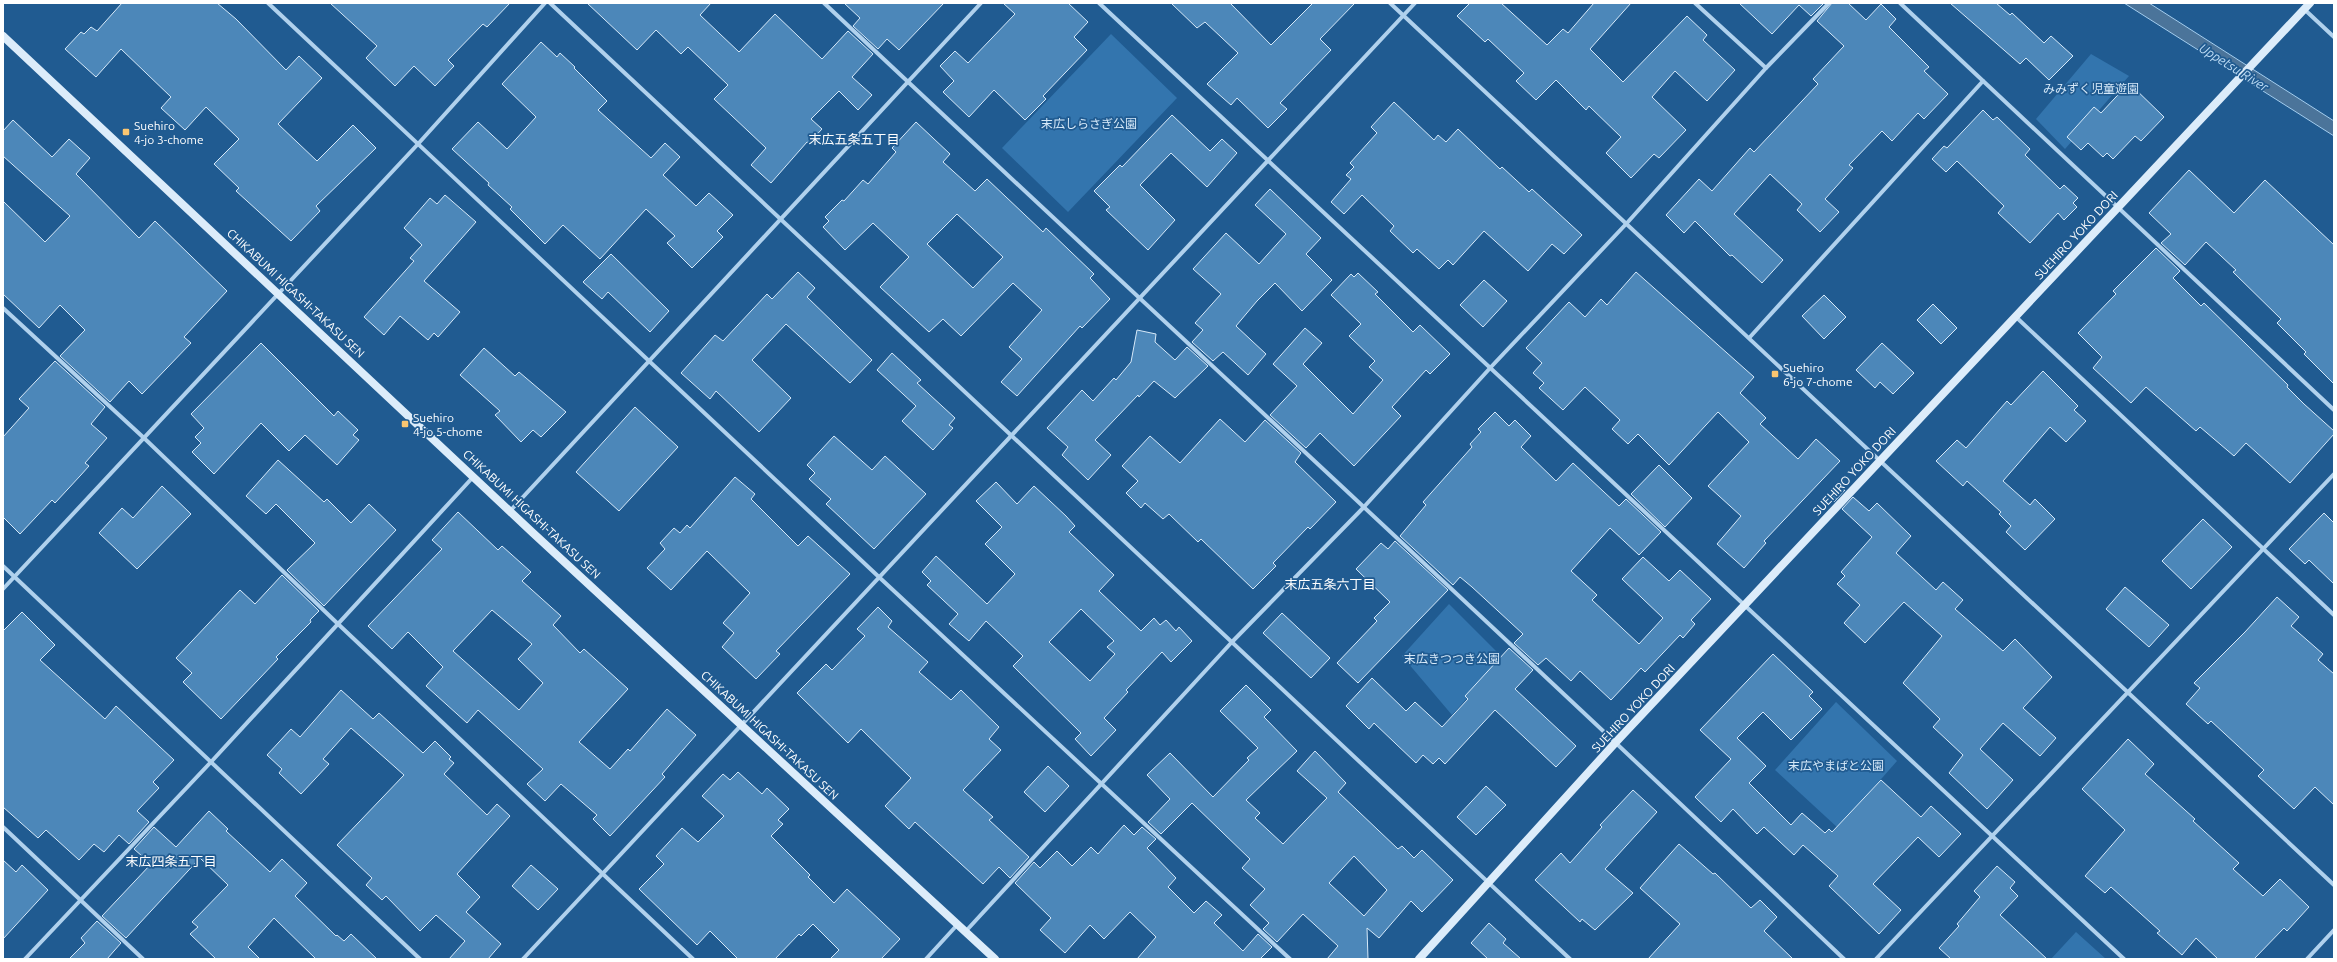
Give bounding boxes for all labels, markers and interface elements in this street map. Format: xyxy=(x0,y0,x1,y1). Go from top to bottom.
water label: Uppetsu River xyxy=(2197,40,2272,94)
park label: みみずく児童遊園 xyxy=(2043,82,2139,95)
park label: 末広しらさぎ公園 xyxy=(1041,117,1137,130)
place label: Suehiro 4-jo 3-chome xyxy=(134,119,204,146)
marker: Suehiro 4-jo 3-chome xyxy=(121,127,131,137)
district label: 末広五条五丁目 xyxy=(808,132,900,146)
street label: SUEHIRO YOKO DORI xyxy=(2032,188,2120,282)
street label: CHIKABUMI HIGASHI-TAKASU SEN xyxy=(225,226,367,360)
place label: Suehiro 6-jo 7-chome xyxy=(1783,361,1853,388)
marker: Suehiro 6-jo 7-chome xyxy=(1770,369,1780,379)
place label: Suehiro 4-jo 5-chome xyxy=(413,411,483,438)
marker: Suehiro 4-jo 5-chome xyxy=(400,419,410,429)
street label: SUEHIRO YOKO DORI xyxy=(1810,424,1898,518)
street label: CHIKABUMI HIGASHI-TAKASU SEN xyxy=(461,447,603,581)
district label: 末広五条六丁目 xyxy=(1284,577,1376,591)
park label: 末広きつつき公園 xyxy=(1404,652,1500,665)
street label: SUEHIRO YOKO DORI xyxy=(1589,661,1677,755)
street label: CHIKABUMI HIGASHI-TAKASU SEN xyxy=(699,668,841,802)
park label: 末広やまばと公園 xyxy=(1788,759,1884,772)
district label: 末広四条五丁目 xyxy=(125,854,217,868)

